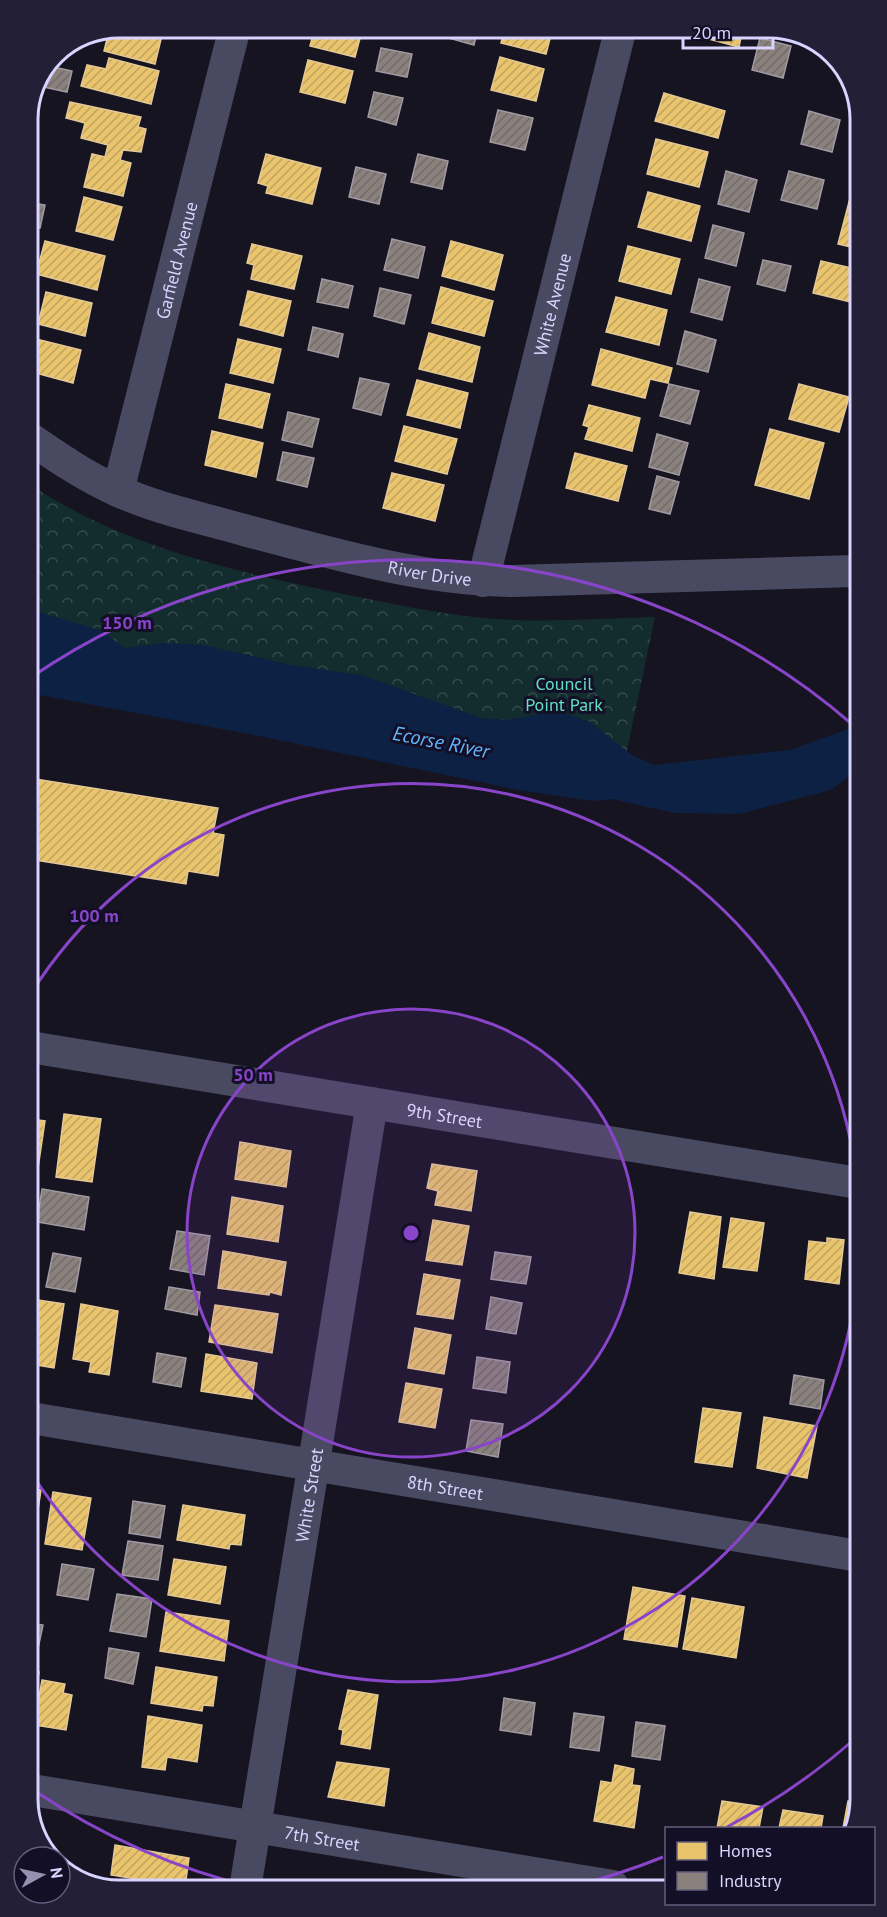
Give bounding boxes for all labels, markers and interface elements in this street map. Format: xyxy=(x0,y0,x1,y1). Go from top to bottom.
scale bar xyxy=(683,12,773,50)
text: 20 m xyxy=(692,21,731,44)
street label: Garfield Avenue xyxy=(150,199,202,321)
street label: White Avenue xyxy=(528,251,576,358)
street label: River Drive xyxy=(386,555,473,590)
text: 150 m xyxy=(102,611,152,634)
park label: Council Point Park xyxy=(525,672,603,716)
water label: Ecorse River xyxy=(391,720,493,764)
text: 100 m xyxy=(69,904,119,927)
text: 50 m xyxy=(233,1063,273,1086)
street label: 9th Street xyxy=(405,1098,484,1133)
centre of rings xyxy=(401,1223,421,1243)
street label: White Street xyxy=(290,1446,328,1544)
street label: 8th Street xyxy=(406,1469,485,1505)
street label: 7th Street xyxy=(283,1820,362,1855)
legend xyxy=(665,1827,875,1905)
text: Homes xyxy=(719,1839,772,1862)
north arrow xyxy=(12,1845,72,1905)
text: N xyxy=(46,1866,67,1880)
text: Industry xyxy=(719,1869,782,1892)

